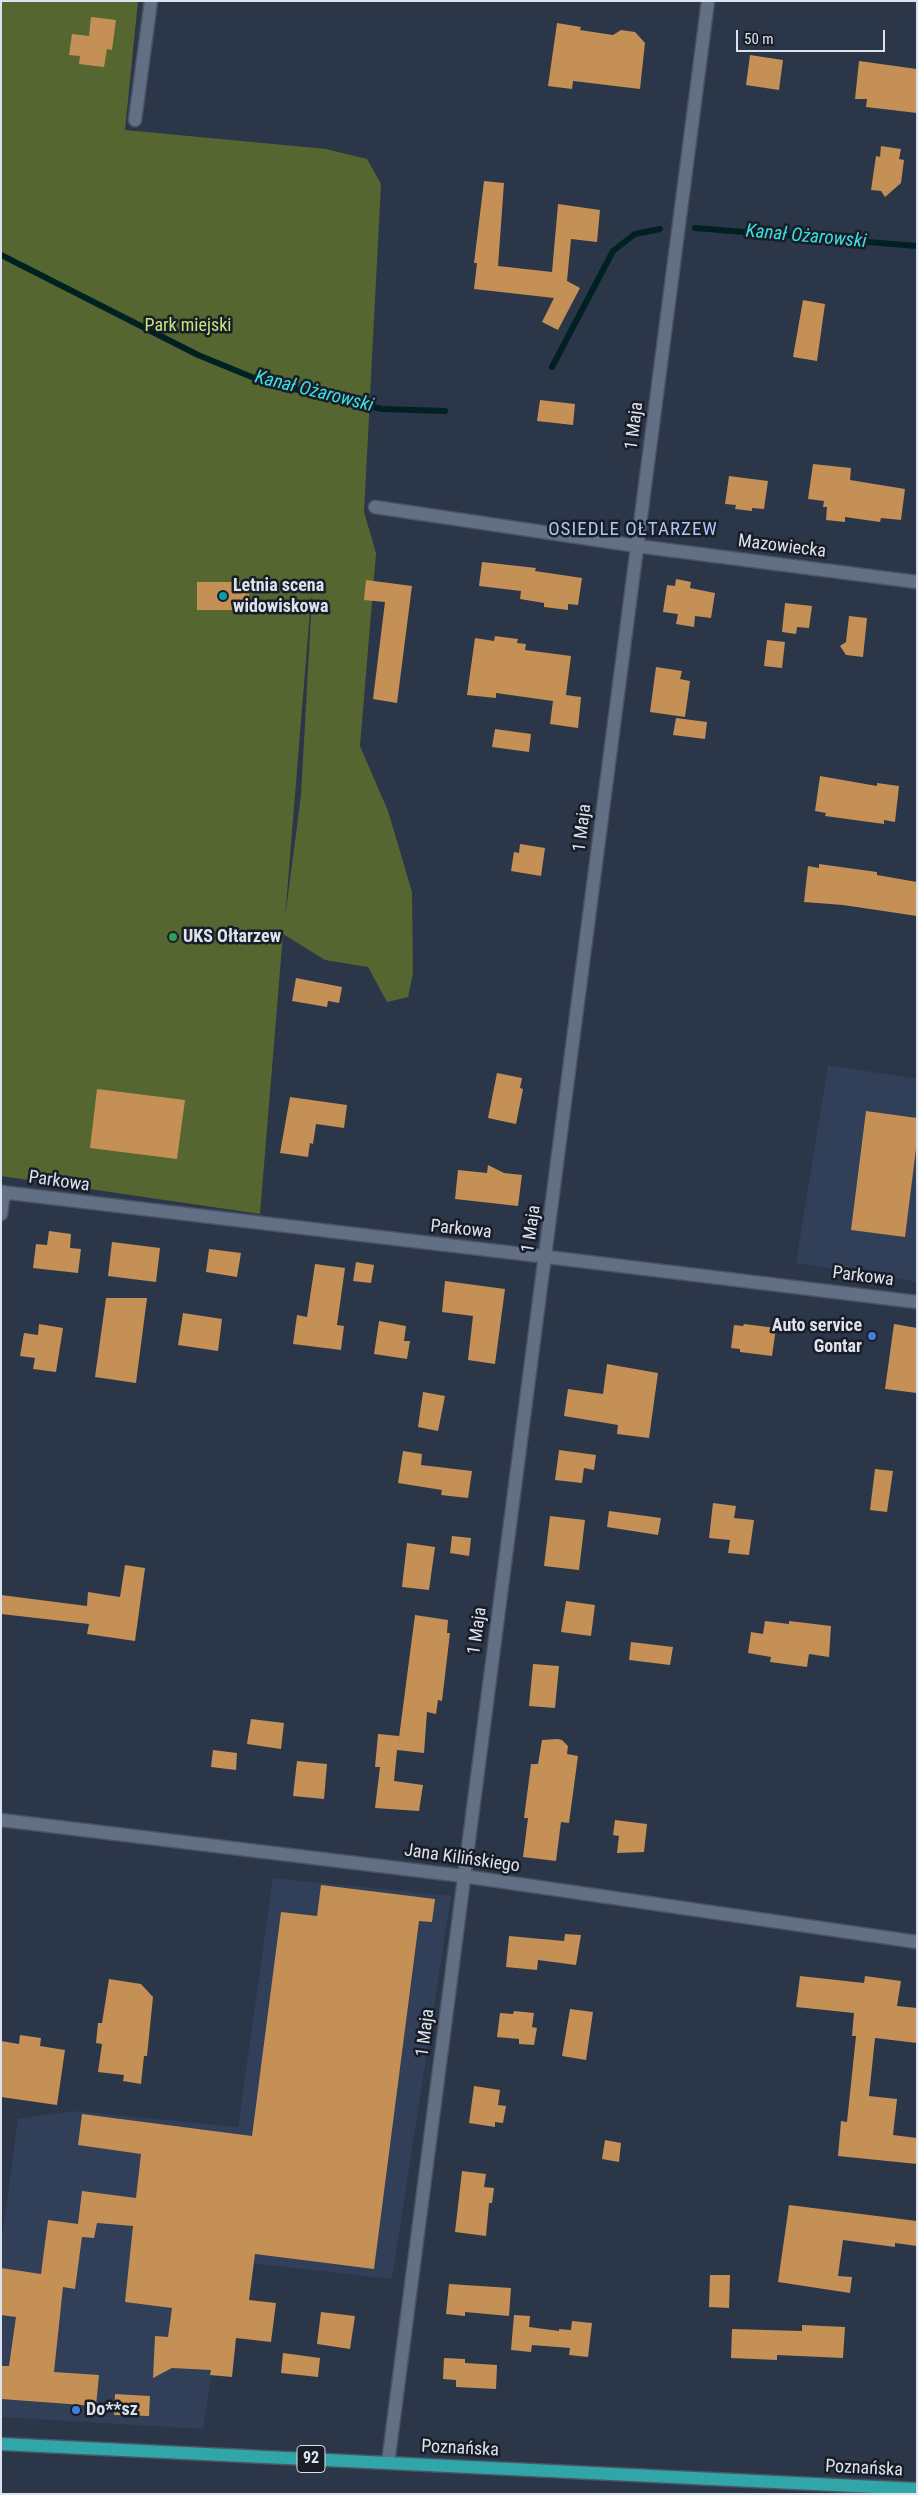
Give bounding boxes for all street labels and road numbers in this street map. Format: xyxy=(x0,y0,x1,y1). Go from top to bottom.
street label: 1 Maja xyxy=(621,401,649,451)
street label: Mazowiecka xyxy=(737,531,827,563)
street label: 1 Maja xyxy=(569,803,597,853)
street label: Parkowa xyxy=(27,1167,91,1197)
street label: 1 Maja xyxy=(518,1204,546,1254)
street label: Parkowa xyxy=(429,1216,493,1244)
street label: Parkowa xyxy=(831,1263,895,1291)
street label: 1 Maja xyxy=(464,1606,492,1656)
street label: Jana Kilińskiego xyxy=(403,1840,521,1878)
street label: 1 Maja xyxy=(412,2008,440,2058)
street label: Poznańska xyxy=(421,2436,499,2462)
road number: 92 xyxy=(297,2446,325,2472)
street label: Poznańska xyxy=(825,2456,903,2482)

